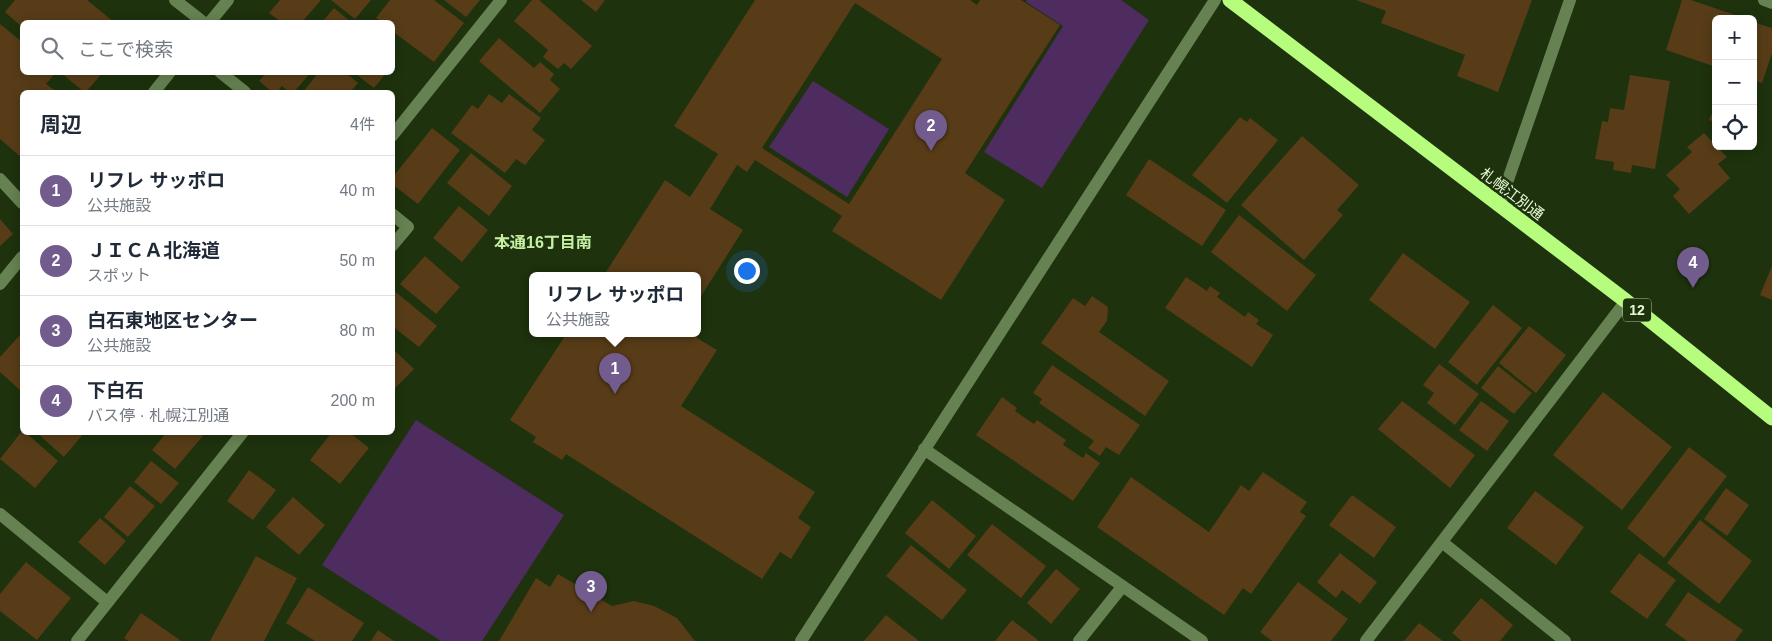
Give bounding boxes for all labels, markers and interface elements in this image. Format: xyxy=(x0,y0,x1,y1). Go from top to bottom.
map controls xyxy=(1712,15,1757,150)
button: + xyxy=(1712,15,1757,60)
search box xyxy=(20,20,395,75)
icon: search xyxy=(38,34,66,62)
text: ここで検索 xyxy=(78,39,173,60)
button: − xyxy=(1712,60,1757,105)
button: locate xyxy=(1712,105,1757,150)
pin: 2 xyxy=(915,110,947,151)
text: 周辺 xyxy=(40,113,82,136)
text: 4件 xyxy=(350,116,375,133)
street label: 札幌江別通 xyxy=(1477,164,1547,223)
text: リフレ サッポロ xyxy=(87,170,225,191)
text: 1 xyxy=(52,182,60,199)
text: 40 m xyxy=(339,182,375,199)
text: 公共施設 xyxy=(87,197,151,214)
district label: 本通16丁目南 xyxy=(494,234,592,251)
text: ＪＩＣＡ北海道 xyxy=(87,240,220,261)
pin: 4 xyxy=(1677,247,1709,288)
text: 2 xyxy=(52,252,60,269)
text: 50 m xyxy=(339,252,375,269)
your location xyxy=(734,258,760,284)
text: スポット xyxy=(87,267,151,284)
popup xyxy=(529,272,701,337)
text: リフレ サッポロ xyxy=(546,284,684,305)
road number: 12 xyxy=(1623,298,1651,322)
text: 白石東地区センター xyxy=(87,310,258,331)
text: 公共施設 xyxy=(546,311,610,328)
text: 3 xyxy=(52,322,60,339)
text: 80 m xyxy=(339,322,375,339)
text: 公共施設 xyxy=(87,337,151,354)
pin: 1 xyxy=(599,353,631,394)
text: 下白石 xyxy=(87,380,144,401)
text: 4 xyxy=(52,392,60,409)
text: 200 m xyxy=(331,392,375,409)
text: バス停 · 札幌江別通 xyxy=(87,407,229,424)
pin: 3 xyxy=(575,571,607,612)

